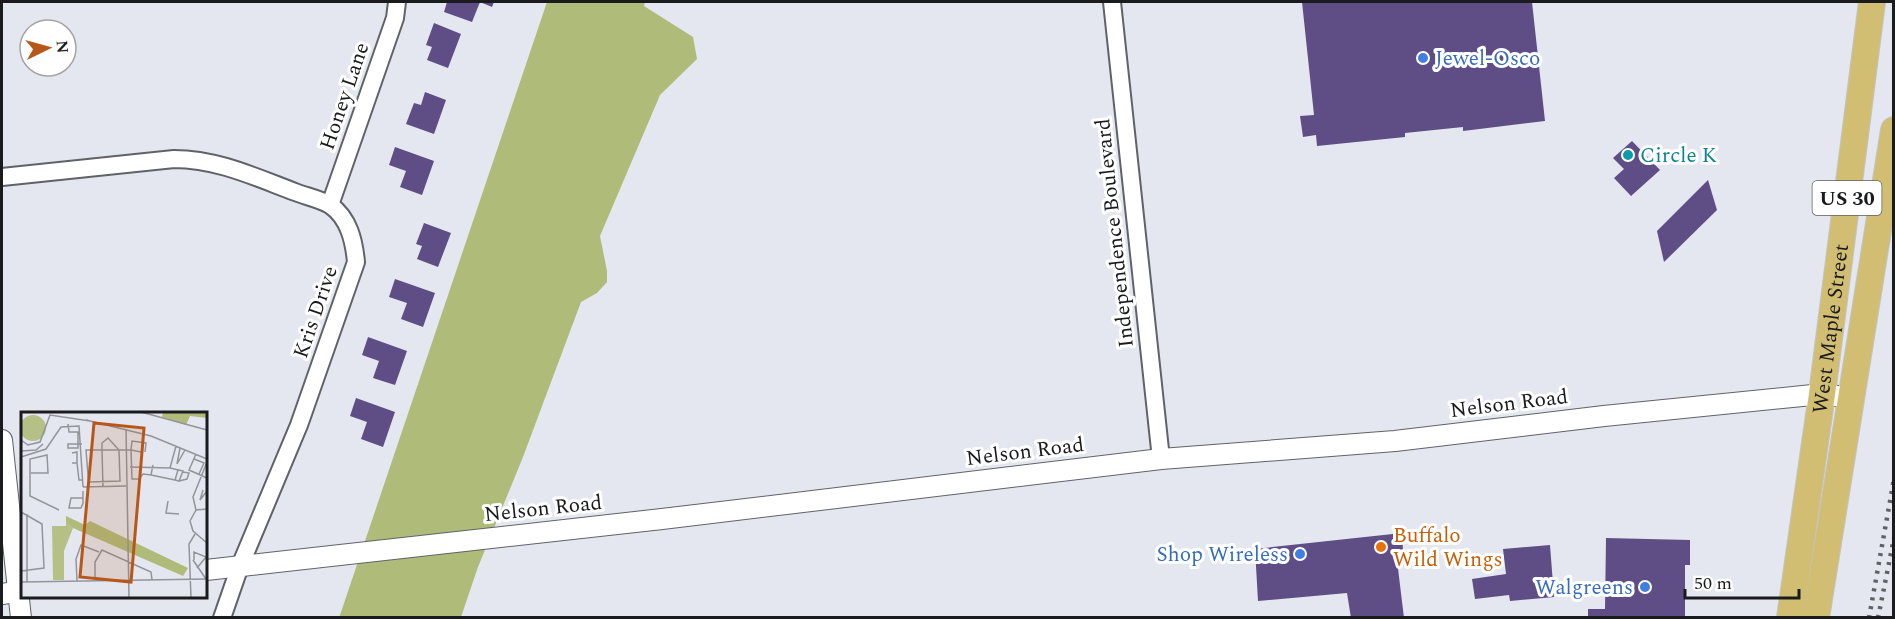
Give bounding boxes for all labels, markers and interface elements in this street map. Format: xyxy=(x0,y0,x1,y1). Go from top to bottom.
north arrow xyxy=(18,18,78,78)
street label: Honey Lane xyxy=(312,38,378,154)
text: N xyxy=(49,39,74,54)
place label: Jewel-Osco xyxy=(1435,43,1540,75)
marker: Jewel-Osco xyxy=(1416,51,1430,65)
street label: Independence Boulevard xyxy=(1087,117,1143,349)
place label: Circle K xyxy=(1640,140,1717,172)
marker: Circle K xyxy=(1621,148,1635,162)
road number: US 30 xyxy=(1812,181,1882,215)
street label: West Maple Street xyxy=(1804,242,1858,416)
street label: Kris Drive xyxy=(285,262,347,363)
street label: Nelson Road xyxy=(1448,381,1570,427)
inset map xyxy=(21,412,207,598)
street label: Nelson Road xyxy=(964,429,1086,475)
street label: Nelson Road xyxy=(483,487,604,531)
place label: Buffalo Wild Wings xyxy=(1393,520,1503,576)
place label: Shop Wireless xyxy=(1156,539,1288,571)
marker: Buffalo Wild Wings xyxy=(1374,540,1388,554)
marker: Shop Wireless xyxy=(1293,547,1307,561)
scale bar xyxy=(1685,562,1799,600)
text: 50 m xyxy=(1694,570,1732,597)
place label: Walgreens xyxy=(1535,572,1633,604)
marker: Walgreens xyxy=(1638,580,1652,594)

